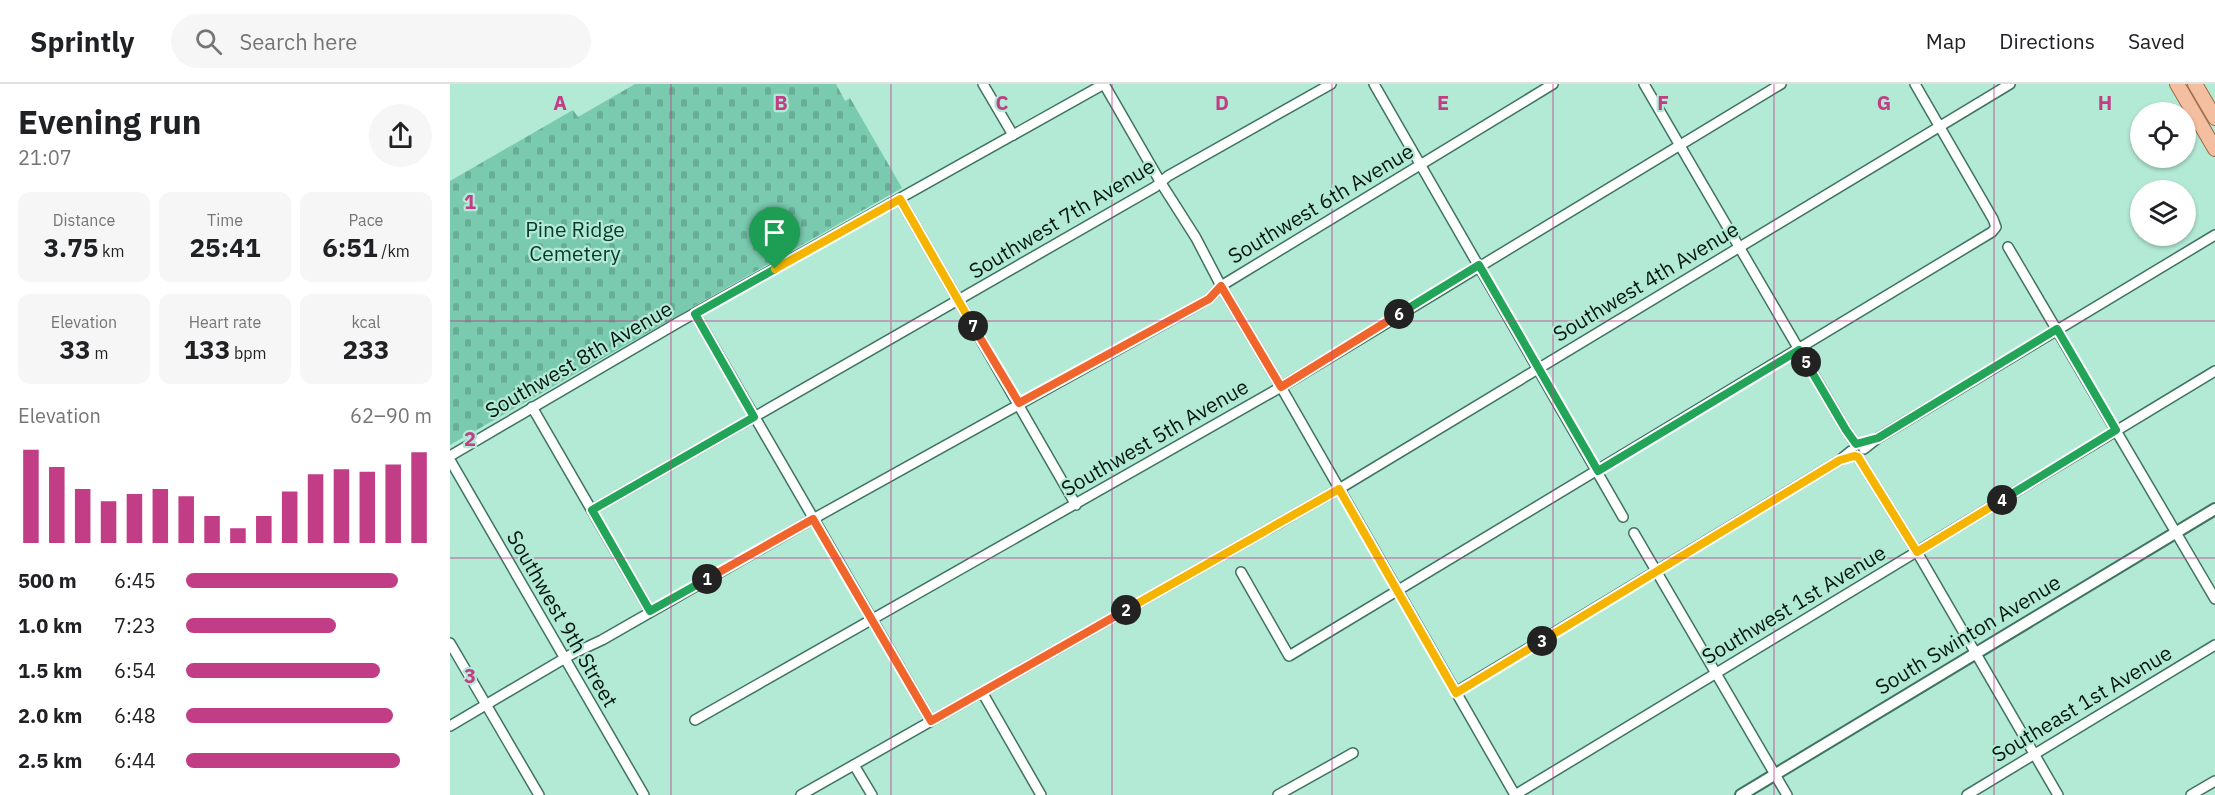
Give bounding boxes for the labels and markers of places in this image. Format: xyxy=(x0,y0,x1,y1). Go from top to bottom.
pin xyxy=(749,207,800,269)
pin: 6 xyxy=(1384,299,1414,329)
pin: 7 xyxy=(958,311,988,341)
pin: 5 xyxy=(1791,347,1821,377)
pin: 4 xyxy=(1987,485,2017,515)
pin: 1 xyxy=(692,564,722,594)
pin: 2 xyxy=(1111,595,1141,625)
pin: 3 xyxy=(1527,626,1557,656)

